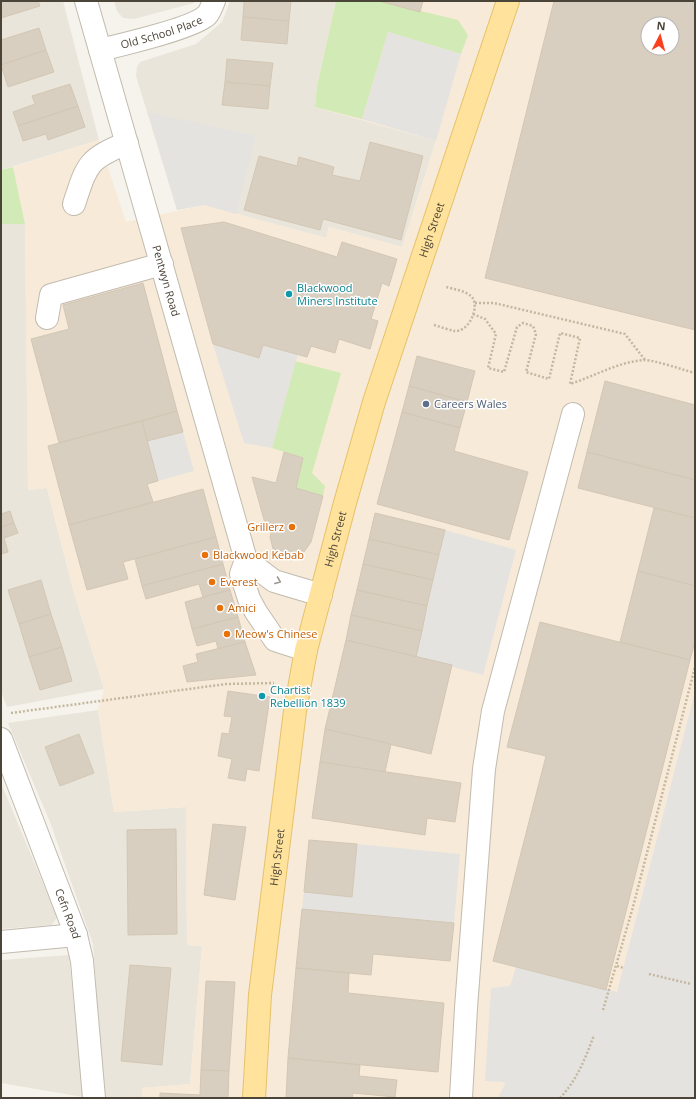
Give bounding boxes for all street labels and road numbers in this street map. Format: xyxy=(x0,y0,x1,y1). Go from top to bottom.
street label: Old School Place xyxy=(119,12,205,52)
street label: High Street xyxy=(415,200,447,259)
street label: Pentwyn Road xyxy=(149,243,184,318)
street label: High Street xyxy=(320,509,350,569)
street label: High Street xyxy=(266,828,287,886)
street label: Cefn Road xyxy=(52,886,85,940)

